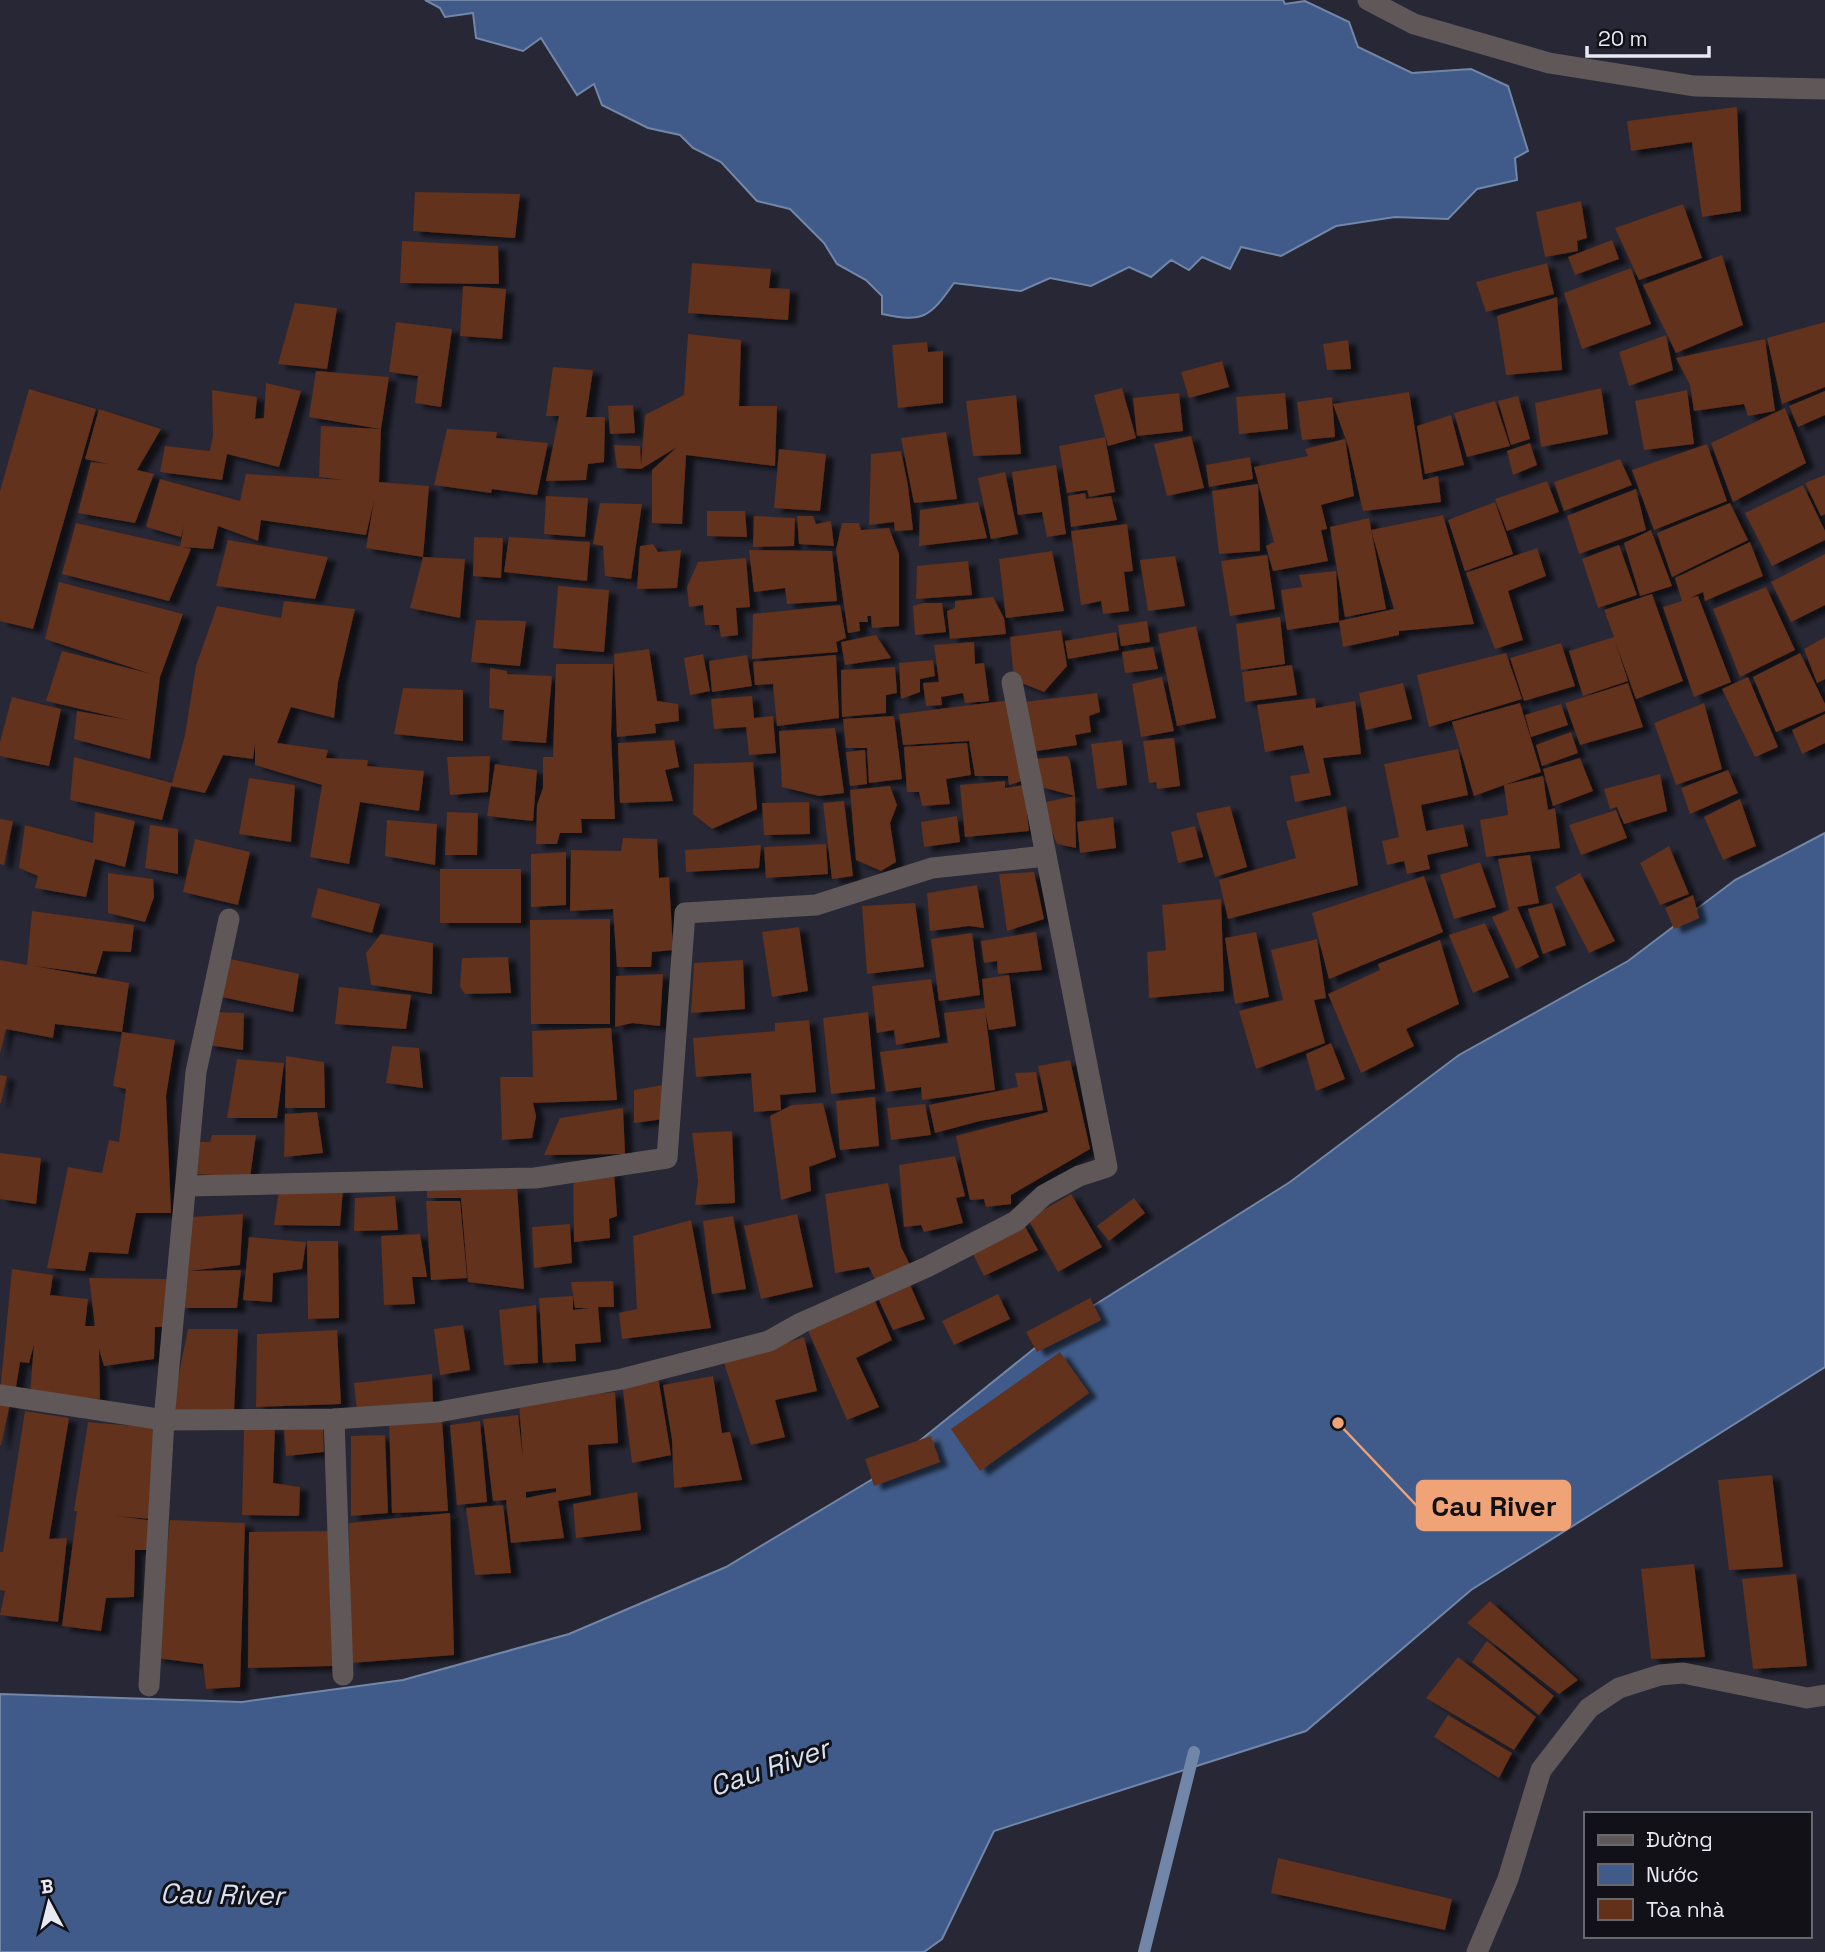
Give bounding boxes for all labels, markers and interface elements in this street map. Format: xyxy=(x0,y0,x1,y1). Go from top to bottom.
scale bar xyxy=(1587,14,1710,58)
text: 20 m xyxy=(1598,25,1648,52)
callout: Cau River xyxy=(1417,1481,1570,1530)
text: Cau River xyxy=(1431,1488,1557,1524)
water label: Cau River xyxy=(704,1729,837,1804)
legend xyxy=(1584,1812,1811,1938)
text: Đường xyxy=(1646,1826,1713,1853)
text: Nước xyxy=(1646,1861,1699,1888)
north arrow xyxy=(14,1868,84,1938)
text: B xyxy=(39,1873,55,1900)
water label: Cau River xyxy=(160,1875,288,1913)
text: Tòa nhà xyxy=(1646,1896,1725,1923)

